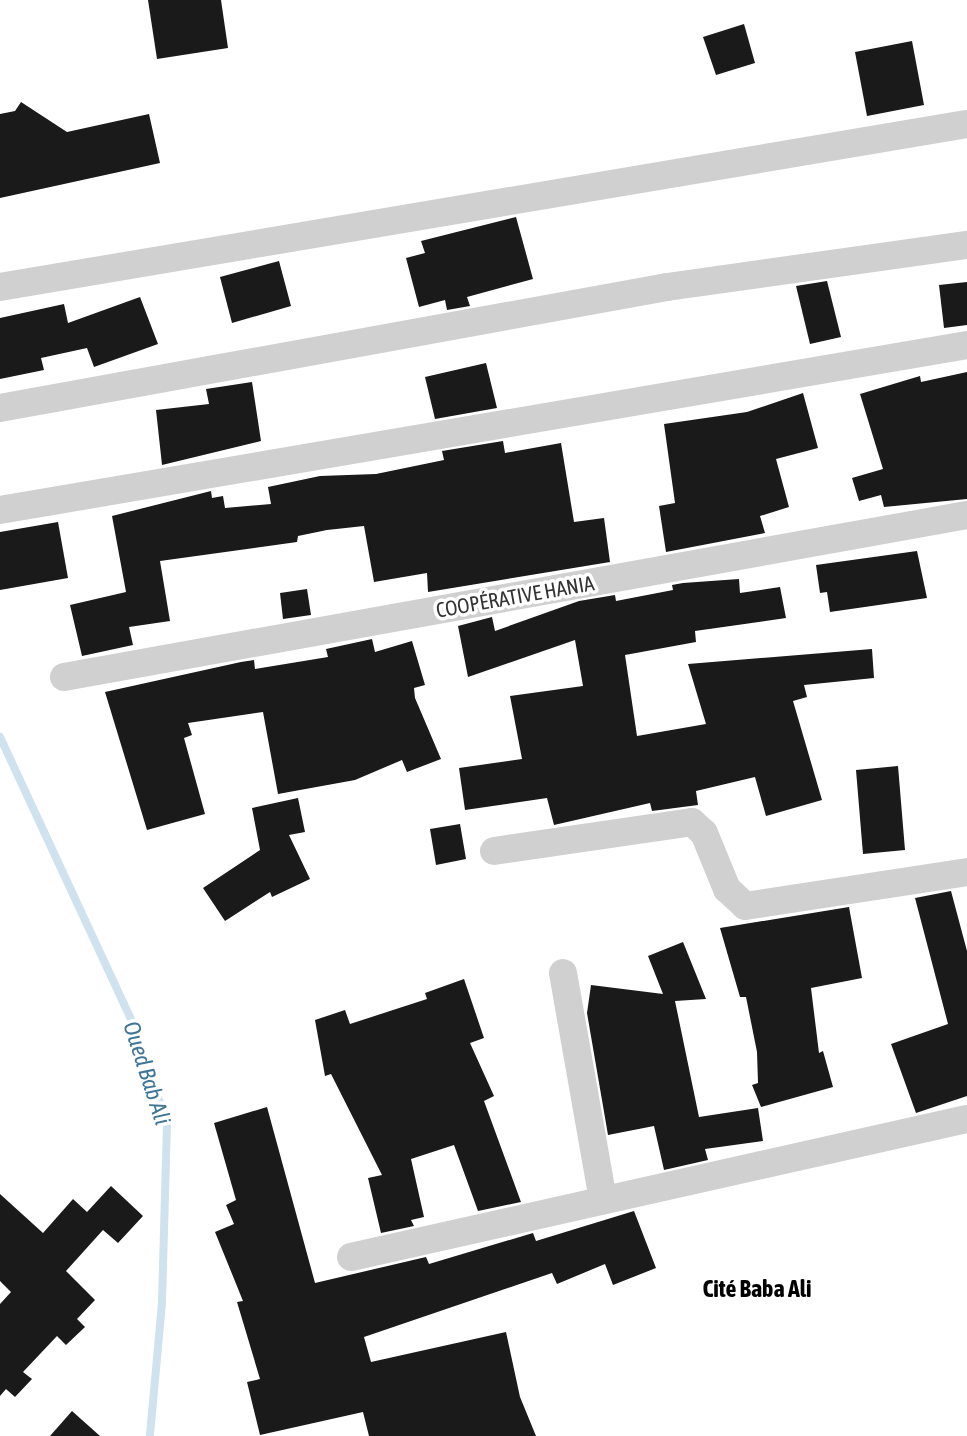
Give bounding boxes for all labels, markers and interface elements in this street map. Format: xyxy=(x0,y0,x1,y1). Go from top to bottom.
street label: COOPÉRATIVE HANIA xyxy=(434,570,596,622)
water label: Oued Bab Ali xyxy=(117,1018,177,1128)
district label: Cité Baba Ali xyxy=(702,1275,812,1303)

